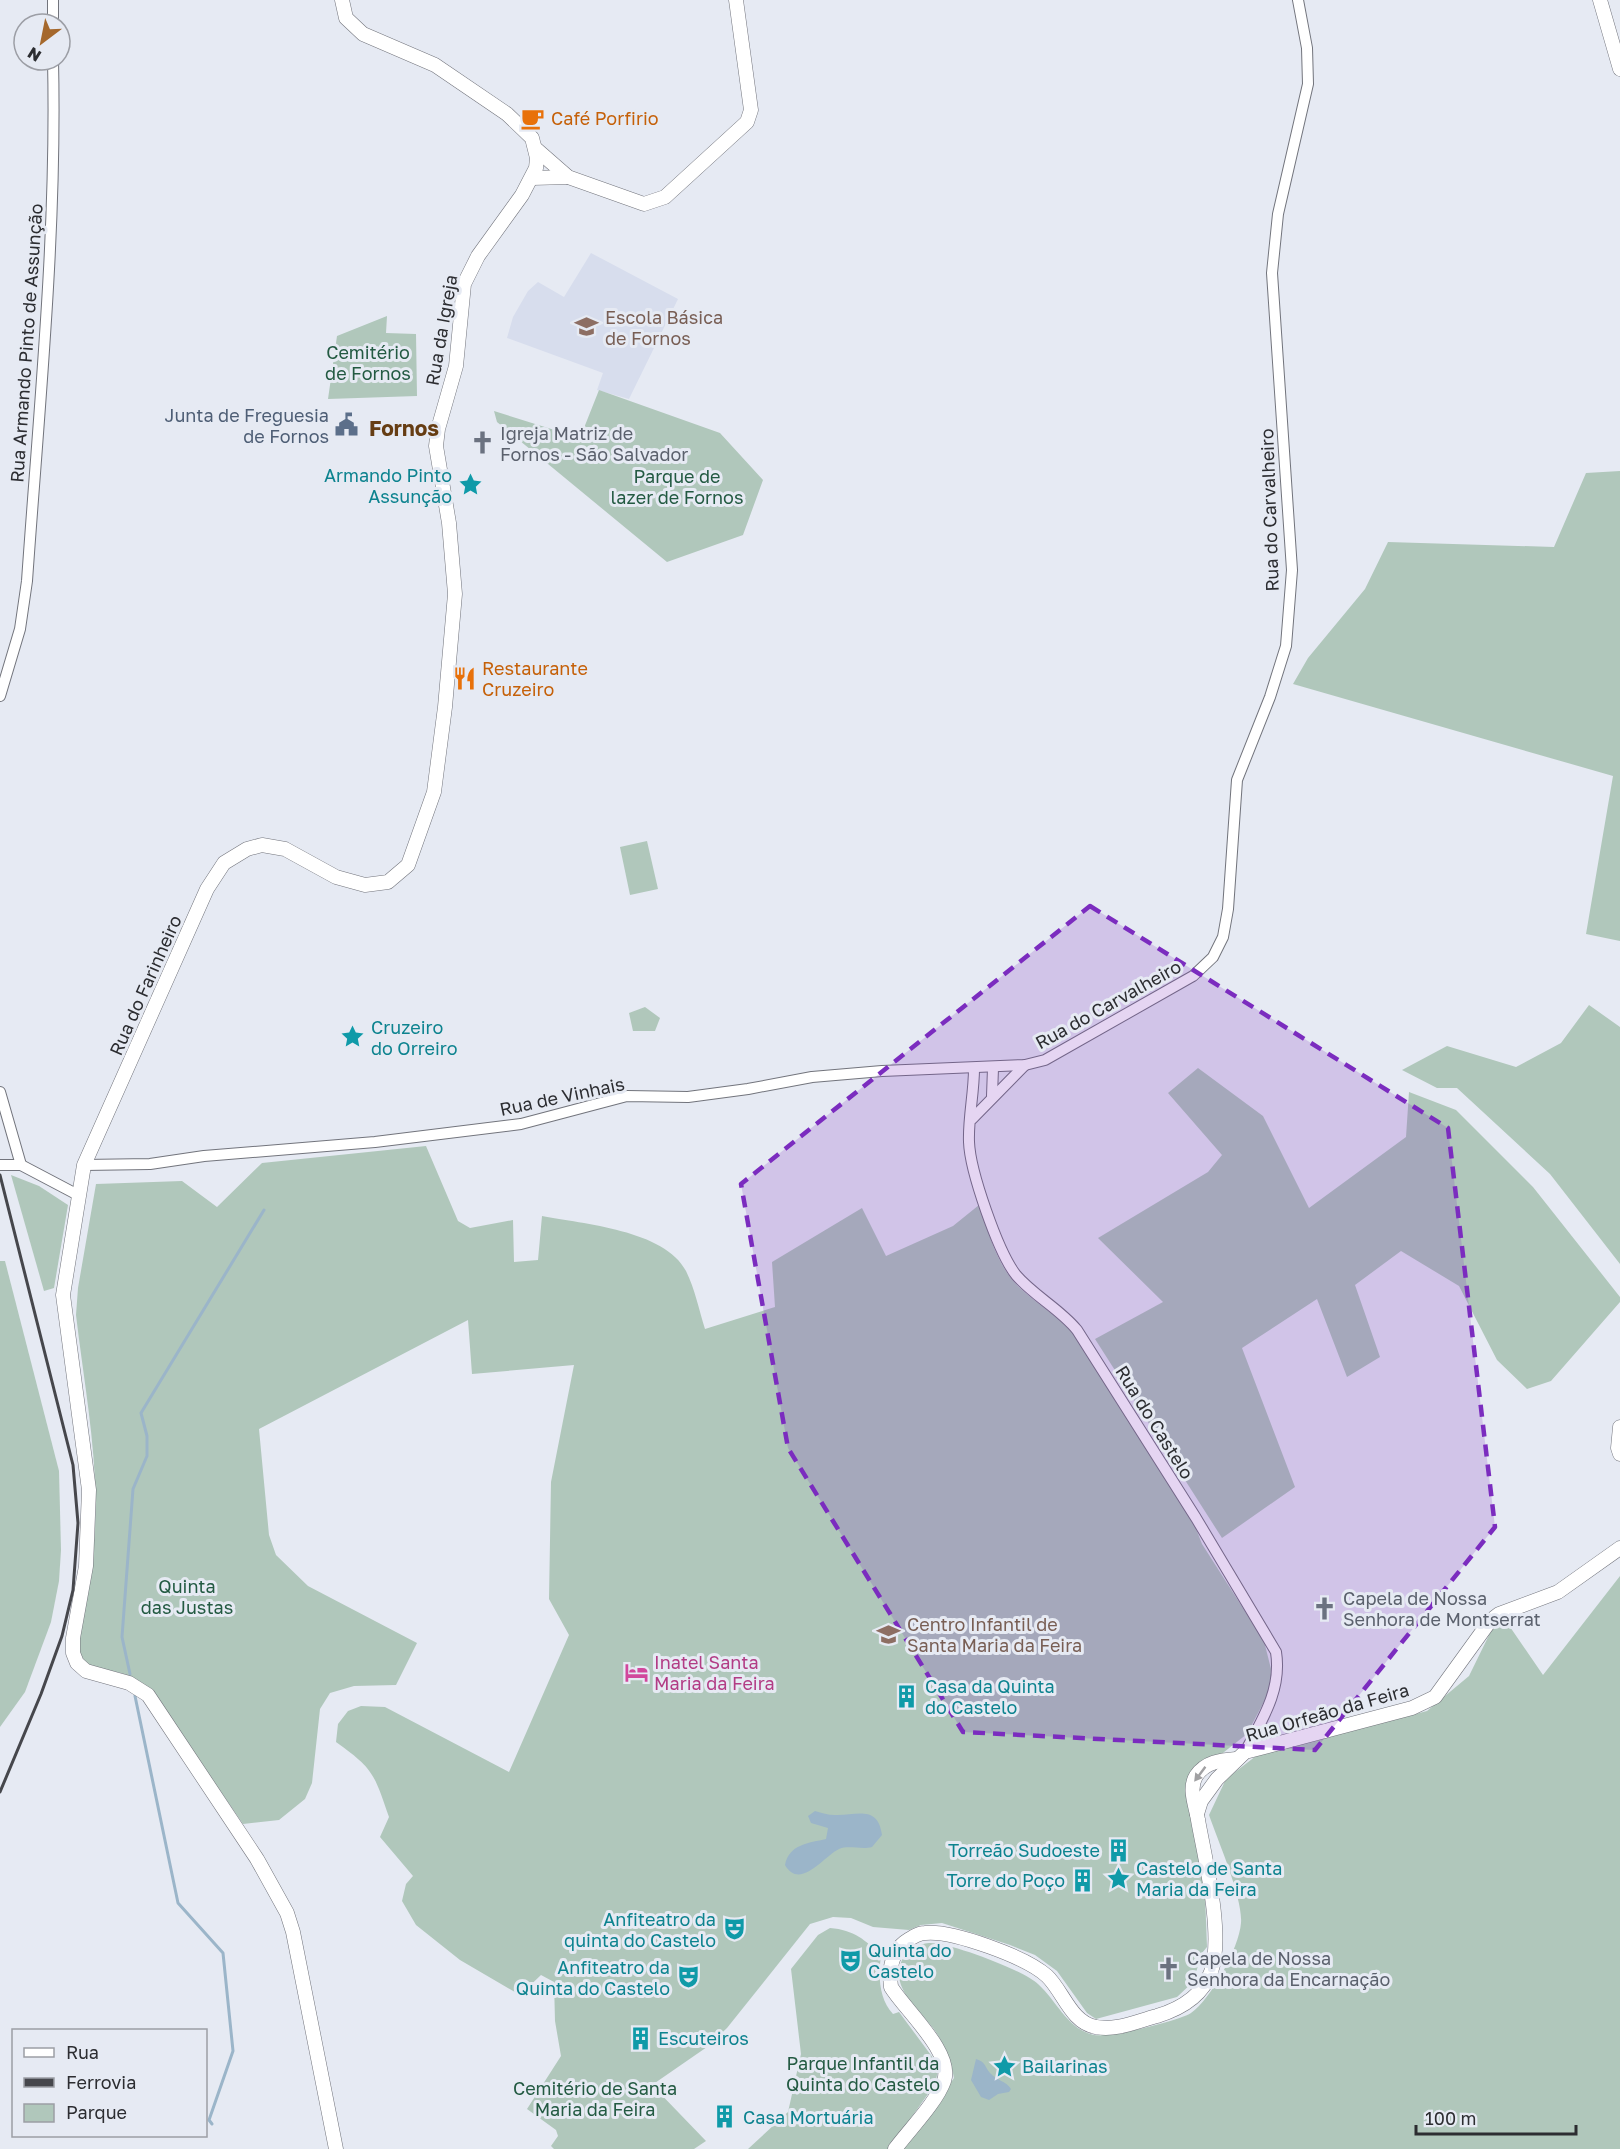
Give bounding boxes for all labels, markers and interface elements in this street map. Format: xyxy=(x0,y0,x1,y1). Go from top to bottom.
north arrow xyxy=(12,12,72,72)
text: N xyxy=(24,43,45,66)
cafe icon: Café Porfirio xyxy=(520,105,546,131)
place label: Café Porfirio xyxy=(551,107,659,129)
street label: Rua Armando Pinto de Assunção xyxy=(5,203,47,483)
street label: Rua da Igreja xyxy=(420,273,462,387)
place label: Escola Básica de Fornos xyxy=(605,306,723,349)
school or university icon: Escola Básica de Fornos xyxy=(574,314,600,340)
park label: Cemitério de Fornos xyxy=(325,341,411,384)
place label: Junta de Freguesia de Fornos xyxy=(164,404,329,447)
public building icon: Junta de Freguesia de Fornos xyxy=(334,412,360,438)
district label: Fornos xyxy=(369,415,439,441)
place label: Igreja Matriz de Fornos - São Salvador xyxy=(500,422,688,465)
street label: Rua do Carvalheiro xyxy=(1255,428,1283,592)
church icon: Igreja Matriz de Fornos - São Salvador xyxy=(469,430,495,456)
place label: Armando Pinto Assunção xyxy=(324,464,452,507)
park label: Parque de lazer de Fornos xyxy=(611,465,743,508)
place icon: Armando Pinto Assunção xyxy=(457,472,483,498)
place label: Restaurante Cruzeiro xyxy=(482,657,588,700)
restaurant icon: Restaurante Cruzeiro xyxy=(451,665,477,691)
street label: Rua do Farinheiro xyxy=(104,911,186,1059)
street label: Rua do Carvalheiro xyxy=(1031,955,1185,1053)
place label: Cruzeiro do Orreiro xyxy=(371,1016,457,1059)
place icon: Cruzeiro do Orreiro xyxy=(340,1024,366,1050)
street label: Rua de Vinhais xyxy=(498,1072,626,1120)
street label: Rua do Castelo xyxy=(1111,1361,1199,1483)
park label: Quinta das Justas xyxy=(141,1575,233,1618)
place label: Capela de Nossa Senhora de Montserrat xyxy=(1343,1587,1541,1630)
church icon: Capela de Nossa Senhora de Montserrat xyxy=(1312,1595,1338,1621)
place label: Centro Infantil de Santa Maria da Feira xyxy=(907,1613,1082,1656)
school or university icon: Centro Infantil de Santa Maria da Feira xyxy=(876,1621,902,1647)
place label: Inatel Santa Maria da Feira xyxy=(654,1651,775,1694)
hotel icon: Inatel Santa Maria da Feira xyxy=(623,1659,649,1685)
place label: Casa da Quinta do Castelo xyxy=(925,1675,1055,1718)
street label: Rua Orfeão da Feira xyxy=(1243,1678,1411,1746)
building icon: Casa da Quinta do Castelo xyxy=(894,1683,920,1709)
one-way arrow xyxy=(1194,1766,1206,1782)
building icon: Torreão Sudoeste xyxy=(1105,1837,1131,1863)
place label: Torreão Sudoeste xyxy=(948,1839,1100,1861)
place label: Castelo de Santa Maria da Feira xyxy=(1136,1857,1282,1900)
place icon: Castelo de Santa Maria da Feira xyxy=(1105,1865,1131,1891)
building icon: Torre do Poço xyxy=(1070,1867,1096,1893)
place label: Torre do Poço xyxy=(946,1869,1065,1891)
place label: Anfiteatro da quinta do Castelo xyxy=(564,1908,716,1951)
theatre icon: Anfiteatro da quinta do Castelo xyxy=(721,1916,747,1942)
place label: Quinta do Castelo xyxy=(868,1939,952,1982)
theatre icon: Quinta do Castelo xyxy=(837,1947,863,1973)
place label: Capela de Nossa Senhora da Encarnação xyxy=(1187,1947,1390,1990)
church icon: Capela de Nossa Senhora da Encarnação xyxy=(1156,1955,1182,1981)
place label: Anfiteatro da Quinta do Castelo xyxy=(516,1956,670,1999)
theatre icon: Anfiteatro da Quinta do Castelo xyxy=(675,1964,701,1990)
building icon: Escuteiros xyxy=(627,2025,653,2051)
place label: Escuteiros xyxy=(658,2027,749,2049)
legend xyxy=(12,2029,207,2137)
text: Rua xyxy=(66,2041,99,2063)
park label: Parque Infantil da Quinta do Castelo xyxy=(786,2052,940,2095)
place icon: Bailarinas xyxy=(991,2053,1017,2079)
place label: Bailarinas xyxy=(1022,2055,1108,2077)
text: Ferrovia xyxy=(66,2071,136,2093)
park label: Cemitério de Santa Maria da Feira xyxy=(513,2077,677,2120)
scale bar xyxy=(1416,2098,1576,2136)
text: Parque xyxy=(66,2101,127,2123)
building icon: Casa Mortuária xyxy=(712,2104,738,2130)
place label: Casa Mortuária xyxy=(743,2106,874,2128)
text: 100 m xyxy=(1425,2107,1476,2129)

